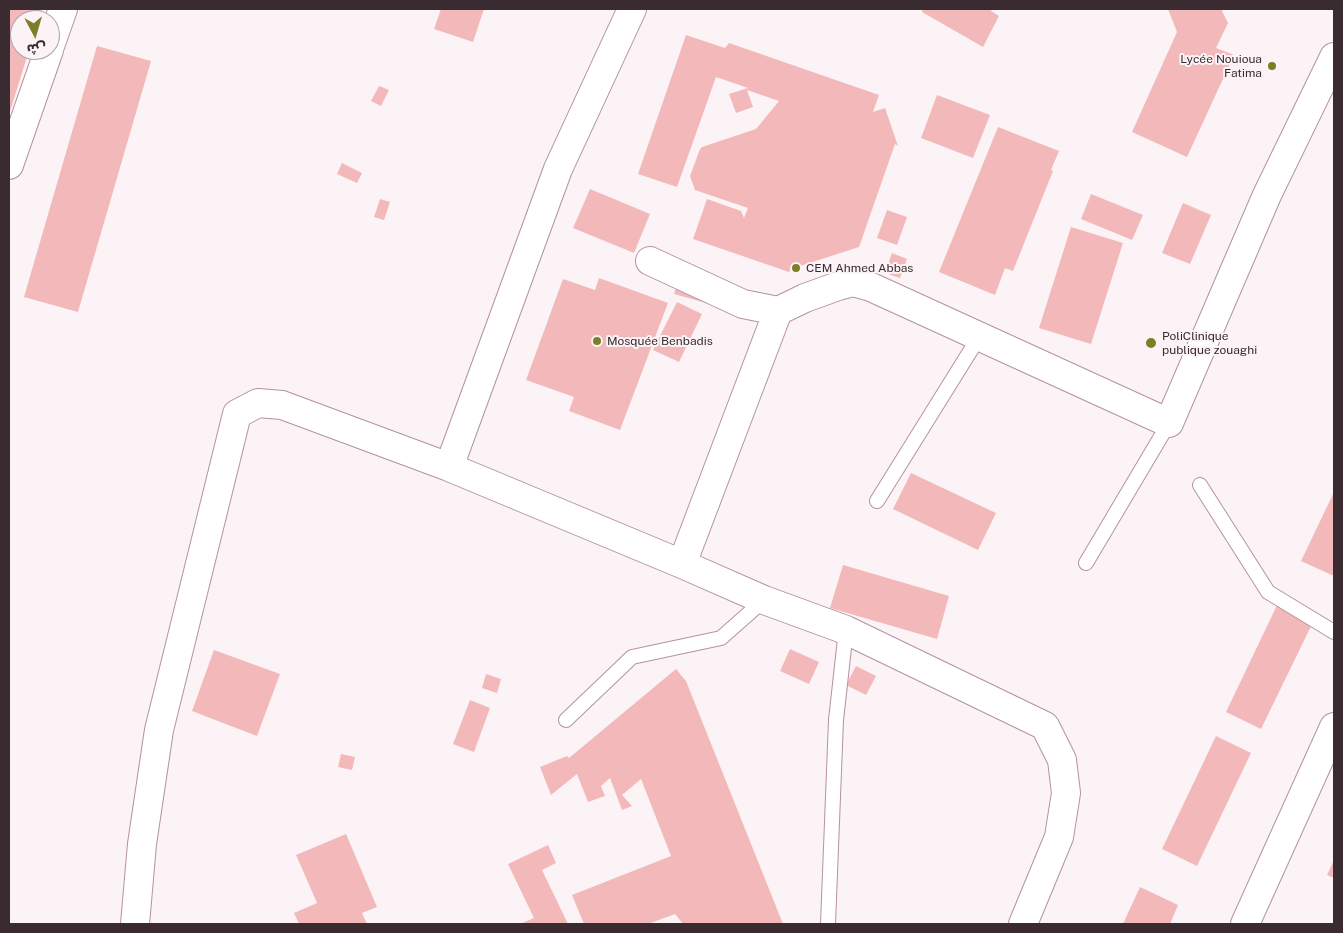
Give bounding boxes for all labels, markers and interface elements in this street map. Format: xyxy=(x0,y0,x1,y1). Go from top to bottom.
north arrow xyxy=(10,10,60,60)
text: ش xyxy=(26,40,47,58)
place label: Lycée Nouioua Fatima xyxy=(1180,52,1262,80)
marker: Lycée Nouioua Fatima xyxy=(1266,60,1278,72)
place label: CEM Ahmed Abbas xyxy=(806,261,913,275)
marker: CEM Ahmed Abbas xyxy=(790,262,802,274)
place label: PoliClinique publique zouaghi xyxy=(1162,329,1257,357)
place label: Mosquée Benbadis xyxy=(607,334,713,348)
marker: Mosquée Benbadis xyxy=(591,335,603,347)
marker: PoliClinique publique zouaghi xyxy=(1144,336,1158,350)

